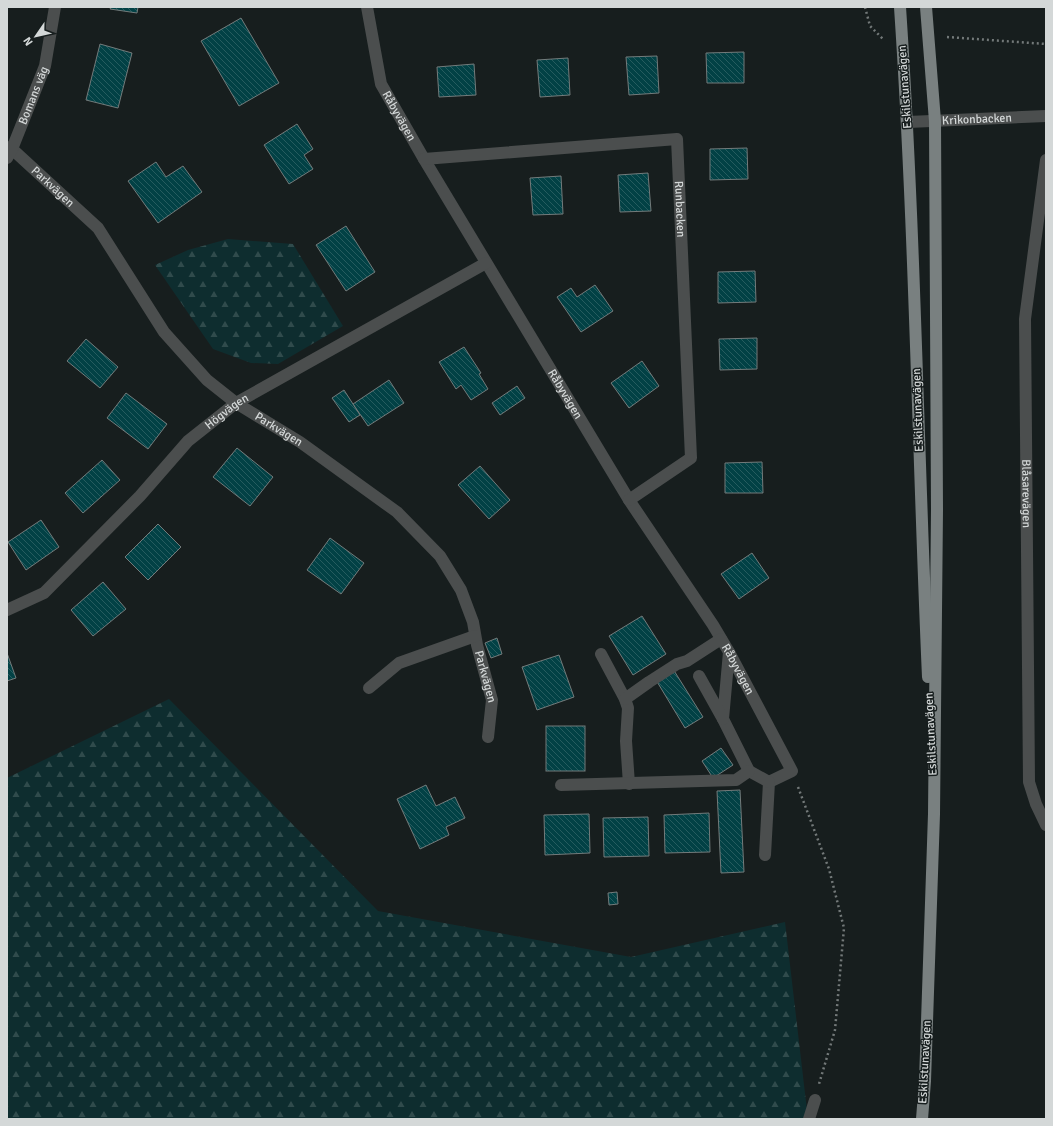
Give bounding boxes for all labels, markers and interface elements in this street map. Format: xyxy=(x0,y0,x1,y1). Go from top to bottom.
north arrow xyxy=(16,16,56,56)
text: N xyxy=(21,35,36,48)
street label: Eskilstunavägen xyxy=(895,45,915,129)
street label: Bomans väg xyxy=(15,64,52,127)
street label: Råbyvägen xyxy=(379,88,420,144)
street label: Krikonbacken xyxy=(942,110,1012,128)
street label: Parkvägen xyxy=(28,163,78,210)
street label: Runbacken xyxy=(671,181,689,238)
street label: Råbyvägen xyxy=(545,366,586,422)
street label: Eskilstunavägen xyxy=(909,368,927,452)
street label: Högvägen xyxy=(202,390,251,432)
street label: Parkvägen xyxy=(252,409,306,449)
street label: Blåsarevägen xyxy=(1019,459,1034,528)
street label: Råbyvägen xyxy=(718,641,758,697)
street label: Parkvägen xyxy=(471,649,500,704)
street label: Eskilstunavägen xyxy=(921,692,941,776)
street label: Eskilstunavägen xyxy=(915,1020,935,1104)

